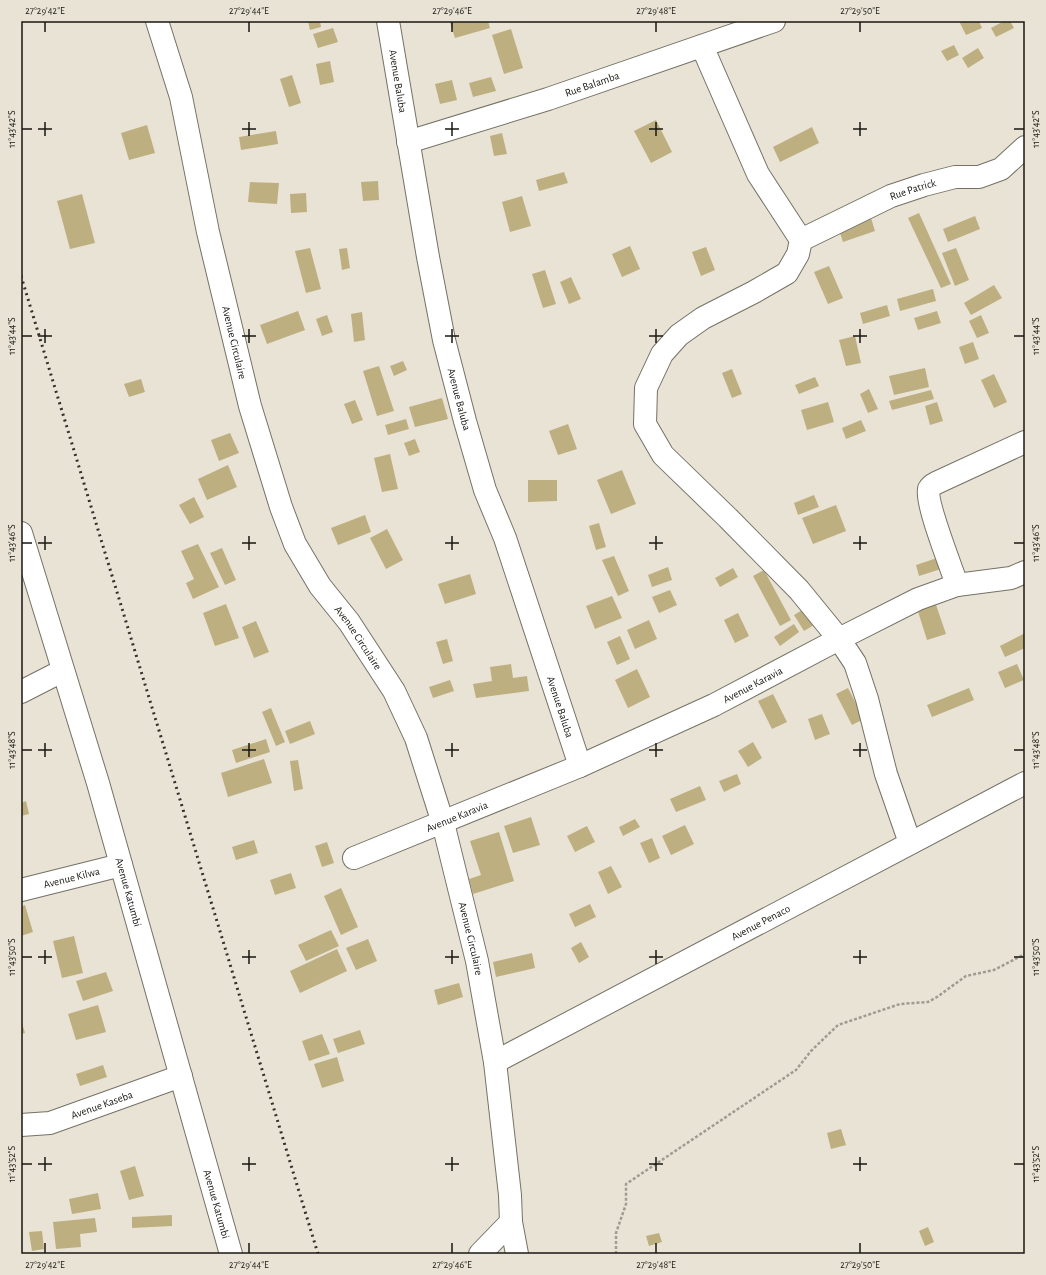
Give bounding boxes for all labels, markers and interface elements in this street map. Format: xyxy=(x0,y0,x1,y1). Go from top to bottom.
text: 27°29'42"E xyxy=(25,6,65,16)
text: 27°29'44"E xyxy=(229,6,269,16)
text: 27°29'46"E xyxy=(432,6,472,16)
text: 27°29'48"E xyxy=(636,6,676,16)
text: 27°29'50"E xyxy=(840,6,880,16)
street label: Avenue Baluba xyxy=(387,49,408,114)
street label: Rue Balamba xyxy=(564,70,621,99)
text: 11°43'42"S xyxy=(7,110,17,148)
text: 11°43'42"S xyxy=(1031,110,1041,148)
street label: Rue Patrick xyxy=(888,177,937,202)
street label: Avenue Circulaire xyxy=(220,305,248,380)
text: 11°43'44"S xyxy=(7,317,17,355)
text: 11°43'44"S xyxy=(1031,317,1041,355)
street label: Avenue Baluba xyxy=(445,367,472,432)
text: 11°43'46"S xyxy=(7,524,17,562)
text: 11°43'46"S xyxy=(1031,524,1041,562)
street label: Avenue Circulaire xyxy=(332,604,384,672)
street label: Avenue Karavia xyxy=(721,665,785,705)
street label: Avenue Baluba xyxy=(545,675,575,739)
text: 11°43'48"S xyxy=(7,731,17,769)
text: 11°43'48"S xyxy=(1031,731,1041,769)
street label: Avenue Karavia xyxy=(425,799,489,834)
street label: Avenue Katumbi xyxy=(113,857,143,928)
street label: Avenue Kilwa xyxy=(42,866,101,890)
street label: Avenue Circulaire xyxy=(457,901,484,976)
street label: Avenue Penaco xyxy=(730,903,792,943)
text: 11°43'50"S xyxy=(7,938,17,976)
text: 11°43'50"S xyxy=(1031,938,1041,976)
street label: Avenue Kaseba xyxy=(69,1089,134,1121)
text: 11°43'52"S xyxy=(7,1145,17,1182)
text: 11°43'52"S xyxy=(1031,1145,1041,1182)
street label: Avenue Katumbi xyxy=(201,1168,231,1240)
text: 27°29'42"E xyxy=(25,1260,65,1270)
text: 27°29'44"E xyxy=(229,1260,269,1270)
text: 27°29'46"E xyxy=(432,1260,472,1270)
text: 27°29'48"E xyxy=(636,1260,676,1270)
text: 27°29'50"E xyxy=(840,1260,880,1270)

